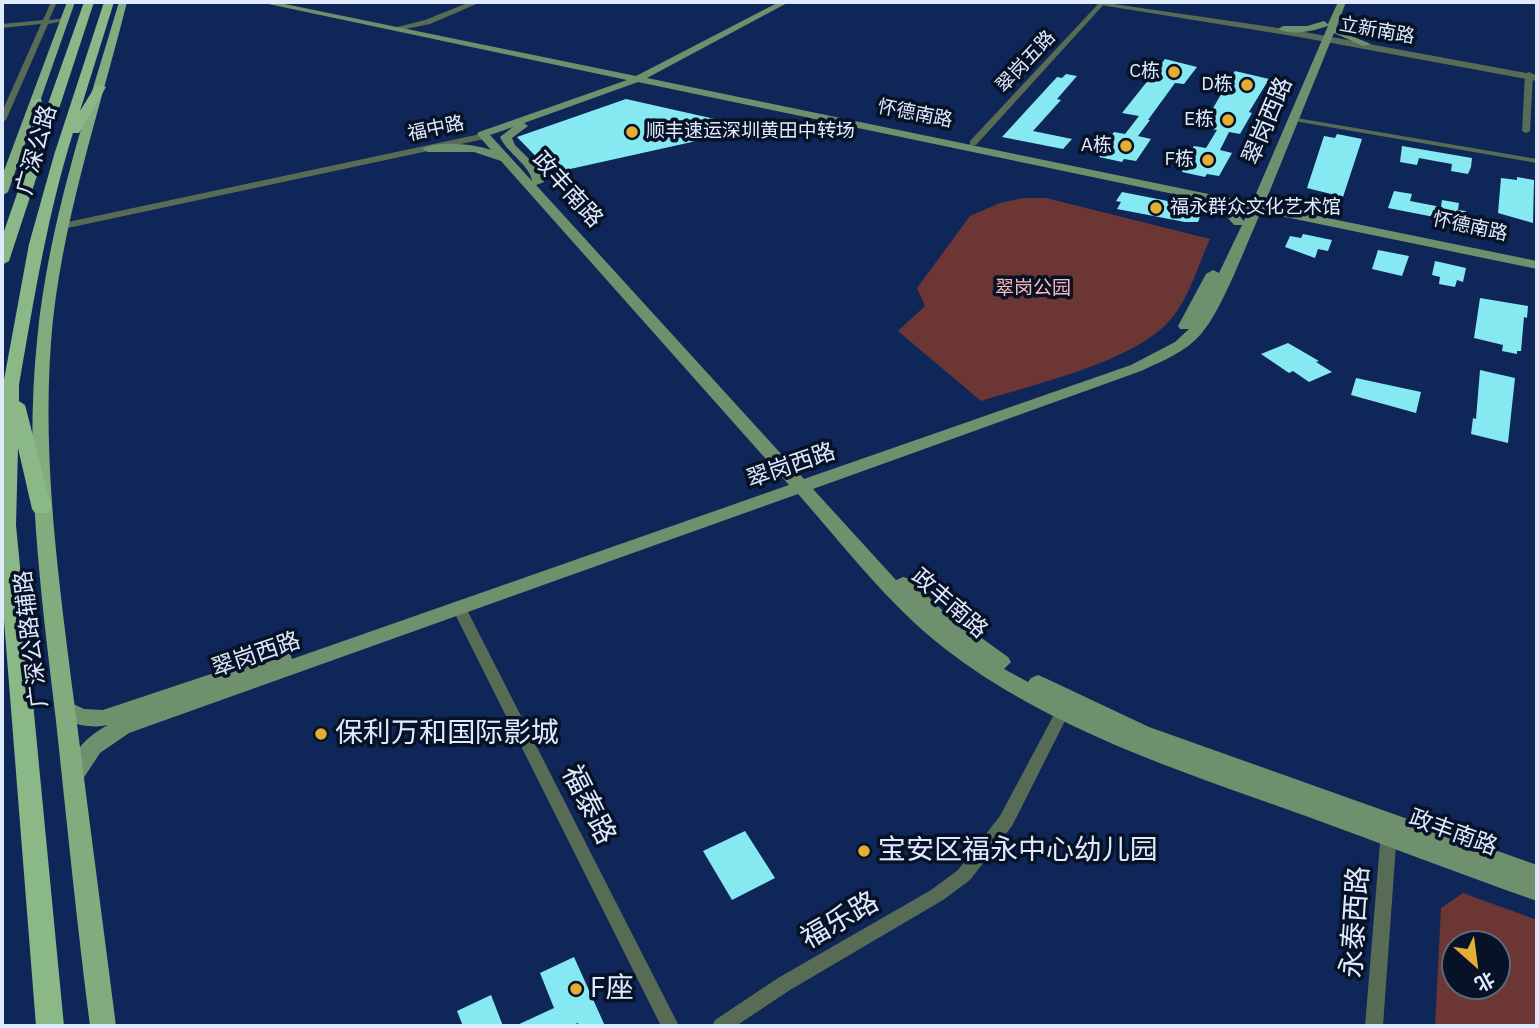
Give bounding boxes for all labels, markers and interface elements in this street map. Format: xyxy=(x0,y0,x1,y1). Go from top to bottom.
street label: 立新南路 xyxy=(1338,13,1416,49)
street label: 翠岗五路 xyxy=(992,26,1060,98)
place label: C栋 xyxy=(1129,61,1160,83)
marker: C栋 xyxy=(1166,64,1182,80)
street label: 翠岗西路 xyxy=(1237,73,1299,169)
place label: D栋 xyxy=(1201,74,1233,96)
marker: D栋 xyxy=(1239,77,1255,93)
street label: 怀德南路 xyxy=(876,96,954,132)
street label: 广深公路 xyxy=(11,102,63,198)
place label: E栋 xyxy=(1184,109,1214,131)
street label: 福中路 xyxy=(406,112,466,146)
marker: E栋 xyxy=(1220,112,1236,128)
place label: 顺丰速运深圳黄田中转场 xyxy=(646,121,855,143)
marker: 顺丰速运深圳黄田中转场 xyxy=(624,124,640,140)
place label: A栋 xyxy=(1081,135,1112,157)
marker: A栋 xyxy=(1118,138,1134,154)
street label: 政丰南路 xyxy=(526,147,608,233)
place label: F栋 xyxy=(1164,149,1194,171)
marker: F栋 xyxy=(1200,152,1216,168)
place label: 福永群众文化艺术馆 xyxy=(1170,197,1341,219)
marker: 福永群众文化艺术馆 xyxy=(1148,200,1164,216)
street label: 怀德南路 xyxy=(1430,208,1510,246)
park label: 翠岗公园 xyxy=(995,278,1071,300)
street label: 翠岗西路 xyxy=(743,438,839,494)
street label: 政丰南路 xyxy=(905,563,993,645)
street label: 广深公路辅路 xyxy=(10,569,54,709)
street label: 翠岗西路 xyxy=(208,627,304,683)
place label: 保利万和国际影城 xyxy=(335,717,559,751)
marker: 保利万和国际影城 xyxy=(313,726,329,742)
street label: 福泰路 xyxy=(554,760,622,850)
street label: 政丰南路 xyxy=(1405,804,1501,862)
place label: 宝安区福永中心幼儿园 xyxy=(878,834,1158,868)
marker: 宝安区福永中心幼儿园 xyxy=(856,843,872,859)
street label: 永泰西路 xyxy=(1335,865,1377,979)
street label: 福乐路 xyxy=(795,885,885,957)
north arrow xyxy=(1441,930,1511,1000)
text: 北 xyxy=(1471,967,1499,997)
place label: F座 xyxy=(590,972,634,1006)
marker: F座 xyxy=(568,981,584,997)

